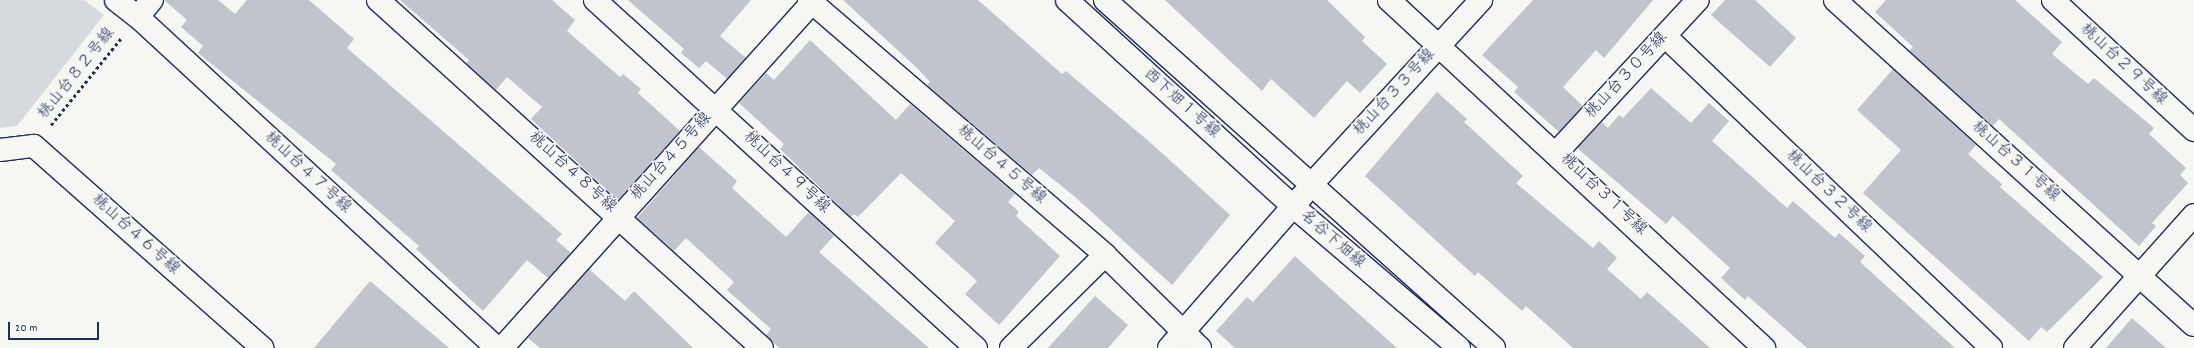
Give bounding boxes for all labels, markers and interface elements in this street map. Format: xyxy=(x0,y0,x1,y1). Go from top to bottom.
street label: 桃山台２９号線 xyxy=(2075,20,2171,110)
street label: 桃山台８２号線 xyxy=(34,24,120,124)
street label: 桃山台３０号線 xyxy=(1582,28,1672,124)
street label: 桃山台３３号線 xyxy=(1350,45,1440,141)
street label: 西下畑１号線 xyxy=(1139,65,1223,143)
street label: 桃山台４５号線 xyxy=(627,109,717,205)
street label: 桃山台３１号線 xyxy=(1967,117,2063,207)
street label: 桃山台４５号線 xyxy=(952,121,1050,209)
street label: 桃山台４７号線 xyxy=(259,128,355,218)
street label: 桃山台４８号線 xyxy=(524,128,620,218)
street label: 桃山台４９号線 xyxy=(738,128,834,218)
street label: 桃山台３２号線 xyxy=(1781,146,1875,238)
street label: 桃山台３１号線 xyxy=(1555,150,1651,240)
street label: 桃山台４６号線 xyxy=(87,190,183,280)
street label: 名谷下畑線 xyxy=(1296,207,1368,273)
scale bar xyxy=(10,314,101,340)
text: 20 m xyxy=(15,320,38,337)

